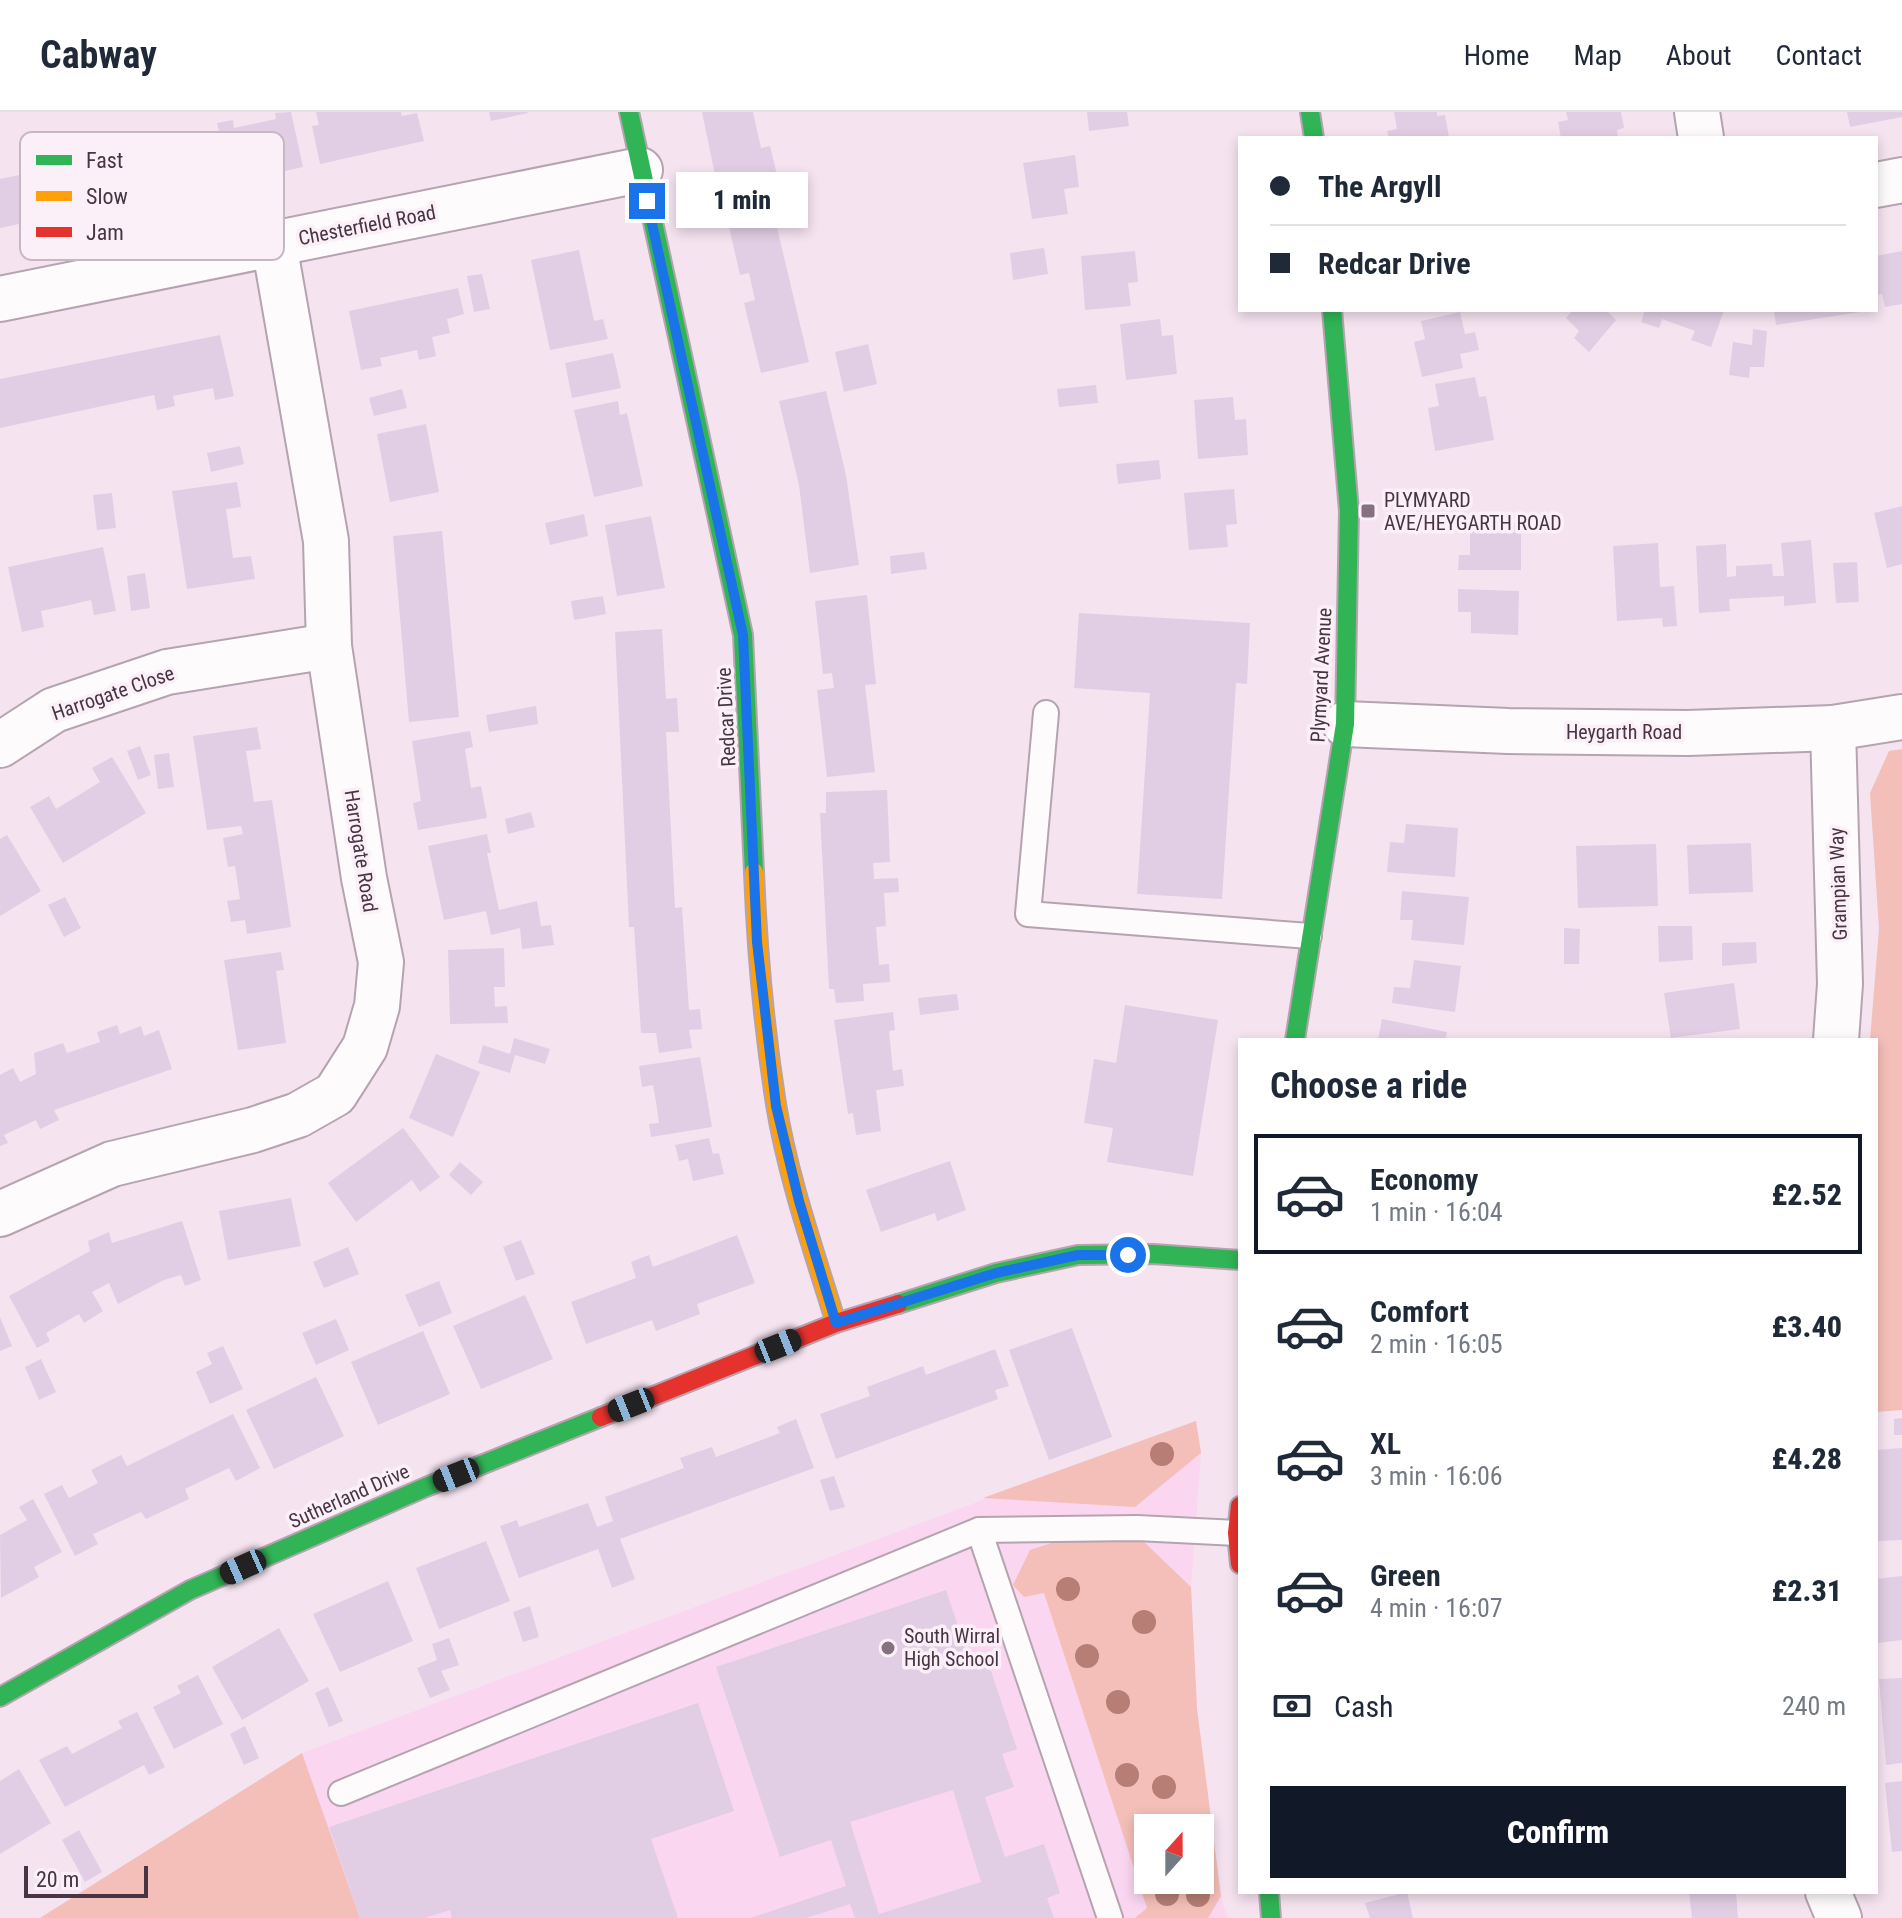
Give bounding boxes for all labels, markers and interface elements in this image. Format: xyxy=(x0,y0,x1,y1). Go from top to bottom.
text: Cabway xyxy=(40,33,157,77)
text: Home xyxy=(1464,39,1529,72)
text: Map xyxy=(1573,39,1622,72)
text: About xyxy=(1666,39,1732,72)
text: Contact xyxy=(1776,39,1862,72)
legend xyxy=(20,132,284,260)
text: Fast xyxy=(86,148,123,173)
text: The Argyll xyxy=(1318,169,1441,204)
callout: 1 min xyxy=(675,173,807,229)
route end xyxy=(629,183,665,219)
text: Slow xyxy=(86,184,128,209)
text: 1 min xyxy=(713,185,771,215)
street label: Chesterfield Road xyxy=(296,200,438,250)
text: Jam xyxy=(86,220,124,245)
text: Redcar Drive xyxy=(1318,246,1471,281)
place label: PLYMYARD AVE/HEYGARTH ROAD xyxy=(1384,488,1562,535)
marker: PLYMYARD AVE/HEYGARTH ROAD xyxy=(1359,502,1377,520)
street label: Plymyard Avenue xyxy=(1305,607,1337,743)
street label: Harrogate Close xyxy=(49,661,177,725)
street label: Redcar Drive xyxy=(711,667,741,767)
street label: Heygarth Road xyxy=(1566,720,1682,744)
street label: Harrogate Road xyxy=(339,788,383,914)
street label: Grampian Way xyxy=(1824,827,1852,941)
text: Choose a ride xyxy=(1270,1065,1467,1107)
icon: car xyxy=(1274,1158,1346,1230)
text: Economy xyxy=(1370,1162,1478,1197)
text: £2.52 xyxy=(1772,1177,1842,1212)
text: 1 min · 16:04 xyxy=(1370,1197,1503,1227)
route start xyxy=(1110,1237,1146,1273)
icon: car xyxy=(1274,1290,1346,1362)
text: Comfort xyxy=(1370,1294,1469,1329)
text: £3.40 xyxy=(1772,1309,1842,1344)
car xyxy=(751,1326,805,1366)
text: 2 min · 16:05 xyxy=(1370,1329,1503,1359)
car xyxy=(604,1385,658,1425)
icon: car xyxy=(1274,1422,1346,1494)
text: XL xyxy=(1370,1426,1401,1461)
text: £4.28 xyxy=(1772,1441,1842,1476)
car xyxy=(429,1455,483,1495)
street label: Sutherland Drive xyxy=(285,1459,413,1533)
text: 3 min · 16:06 xyxy=(1370,1461,1503,1491)
car xyxy=(216,1546,270,1588)
icon: car xyxy=(1274,1554,1346,1626)
text: Green xyxy=(1370,1558,1441,1593)
text: £2.31 xyxy=(1772,1573,1842,1608)
text: 4 min · 16:07 xyxy=(1370,1593,1503,1623)
place label: South Wirral High School xyxy=(904,1624,1000,1671)
marker: South Wirral High School xyxy=(879,1639,897,1657)
icon: cash xyxy=(1270,1684,1314,1728)
text: Cash xyxy=(1334,1689,1394,1724)
text: 240 m xyxy=(1782,1691,1846,1721)
button: Confirm xyxy=(1270,1786,1846,1878)
north arrow xyxy=(1134,1814,1214,1894)
map controls xyxy=(1134,1814,1214,1894)
scale bar xyxy=(24,1862,148,1898)
text: 20 m xyxy=(36,1867,79,1892)

